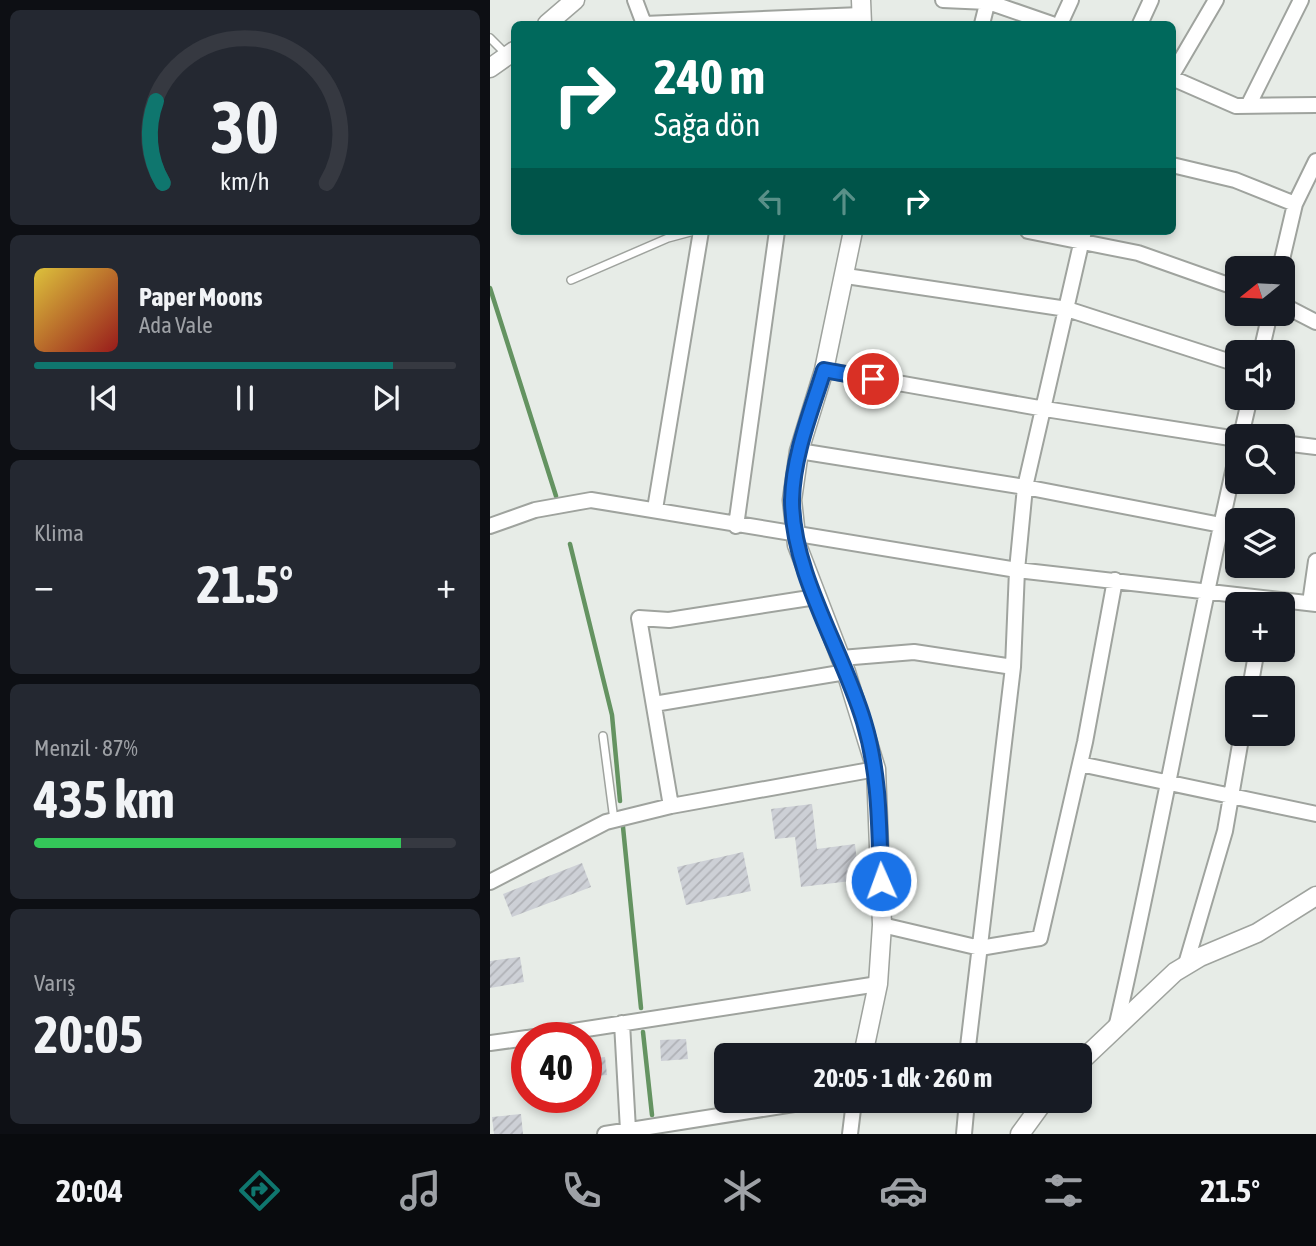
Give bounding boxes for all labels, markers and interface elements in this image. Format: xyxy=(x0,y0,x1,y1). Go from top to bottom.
text: 240 m xyxy=(654,48,765,104)
icon: right xyxy=(539,49,630,140)
text: 30 xyxy=(211,86,279,169)
text: Sağa dön xyxy=(654,106,760,143)
text: km/h xyxy=(220,167,270,195)
icon: left xyxy=(752,182,790,220)
icon: ahead xyxy=(825,182,863,220)
icon: right xyxy=(898,182,936,220)
north arrow xyxy=(1225,256,1295,326)
map controls xyxy=(1225,256,1295,746)
text: Paper Moons xyxy=(139,282,262,312)
text: Ada Vale xyxy=(139,312,213,338)
button: sound xyxy=(1225,340,1295,410)
pin xyxy=(843,349,903,409)
icon: arrive xyxy=(854,360,892,398)
icon: previous xyxy=(85,379,123,417)
icon: pause xyxy=(226,379,264,417)
icon: next xyxy=(367,379,405,417)
button: search xyxy=(1225,424,1295,494)
button: layers xyxy=(1225,508,1295,578)
text: Klima xyxy=(34,520,84,546)
text: 21.5° xyxy=(197,554,293,614)
text: − xyxy=(34,563,54,606)
text: + xyxy=(436,563,456,606)
button: + xyxy=(1225,592,1295,662)
button: − xyxy=(1225,676,1295,746)
text: Menzil · 87% xyxy=(34,735,138,761)
text: 435 km xyxy=(34,769,175,829)
position arrow xyxy=(844,844,918,918)
text: Varış xyxy=(34,970,75,996)
text: 20:05 xyxy=(34,1004,143,1064)
speed limit sign: 40 xyxy=(511,1022,602,1113)
text: 20:05 · 1 dk · 260 m xyxy=(814,1063,992,1093)
icon: directions xyxy=(235,1166,284,1215)
icon: music xyxy=(396,1166,445,1215)
icon: phone xyxy=(557,1166,606,1215)
icon: climate xyxy=(718,1166,767,1215)
icon: car xyxy=(879,1166,928,1215)
icon: filters xyxy=(1039,1166,1088,1215)
text: 20:04 xyxy=(56,1172,123,1209)
text: 21.5° xyxy=(1200,1172,1260,1209)

